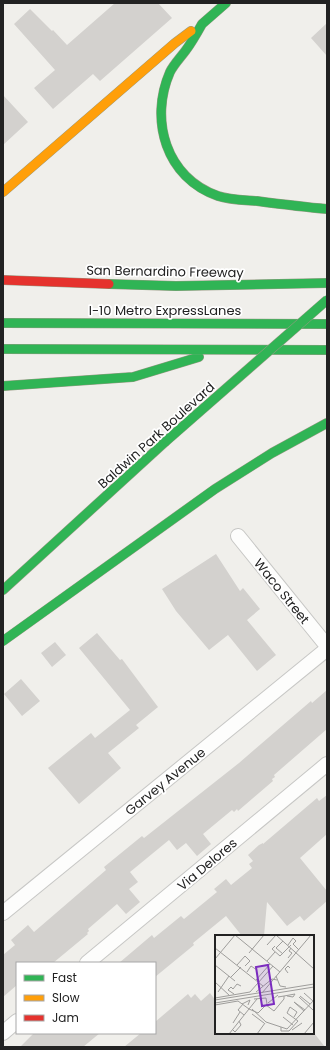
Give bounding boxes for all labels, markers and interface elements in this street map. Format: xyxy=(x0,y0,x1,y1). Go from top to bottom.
street label: San Bernardino Freeway xyxy=(86,261,245,282)
street label: I-10 Metro ExpressLanes xyxy=(89,301,241,320)
street label: Baldwin Park Boulevard xyxy=(94,378,219,493)
street label: Waco Street xyxy=(249,555,314,628)
street label: Garvey Avenue xyxy=(121,743,210,820)
street label: Via Delores xyxy=(173,834,241,895)
inset map xyxy=(215,935,314,1034)
legend xyxy=(16,962,156,1034)
text: Fast xyxy=(52,969,77,986)
text: Slow xyxy=(52,989,80,1006)
text: Jam xyxy=(52,1009,79,1026)

